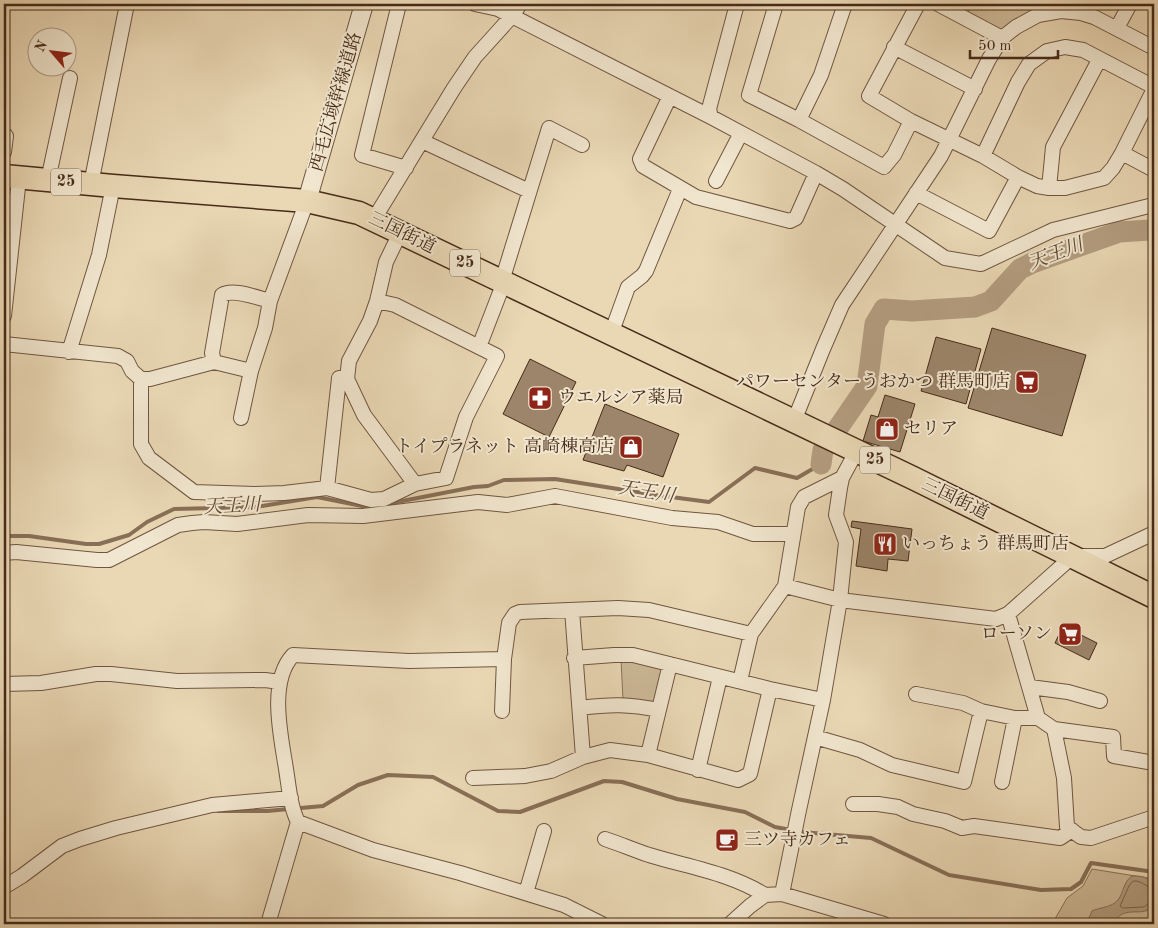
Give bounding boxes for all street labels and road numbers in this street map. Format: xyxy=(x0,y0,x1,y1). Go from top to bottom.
street label: 西毛広域幹線道路 xyxy=(306,30,364,174)
road number: 25 xyxy=(51,168,81,196)
street label: 三国街道 xyxy=(366,207,439,257)
road number: 25 xyxy=(450,250,480,276)
road number: 25 xyxy=(860,446,890,474)
street label: 三国街道 xyxy=(919,473,992,523)

